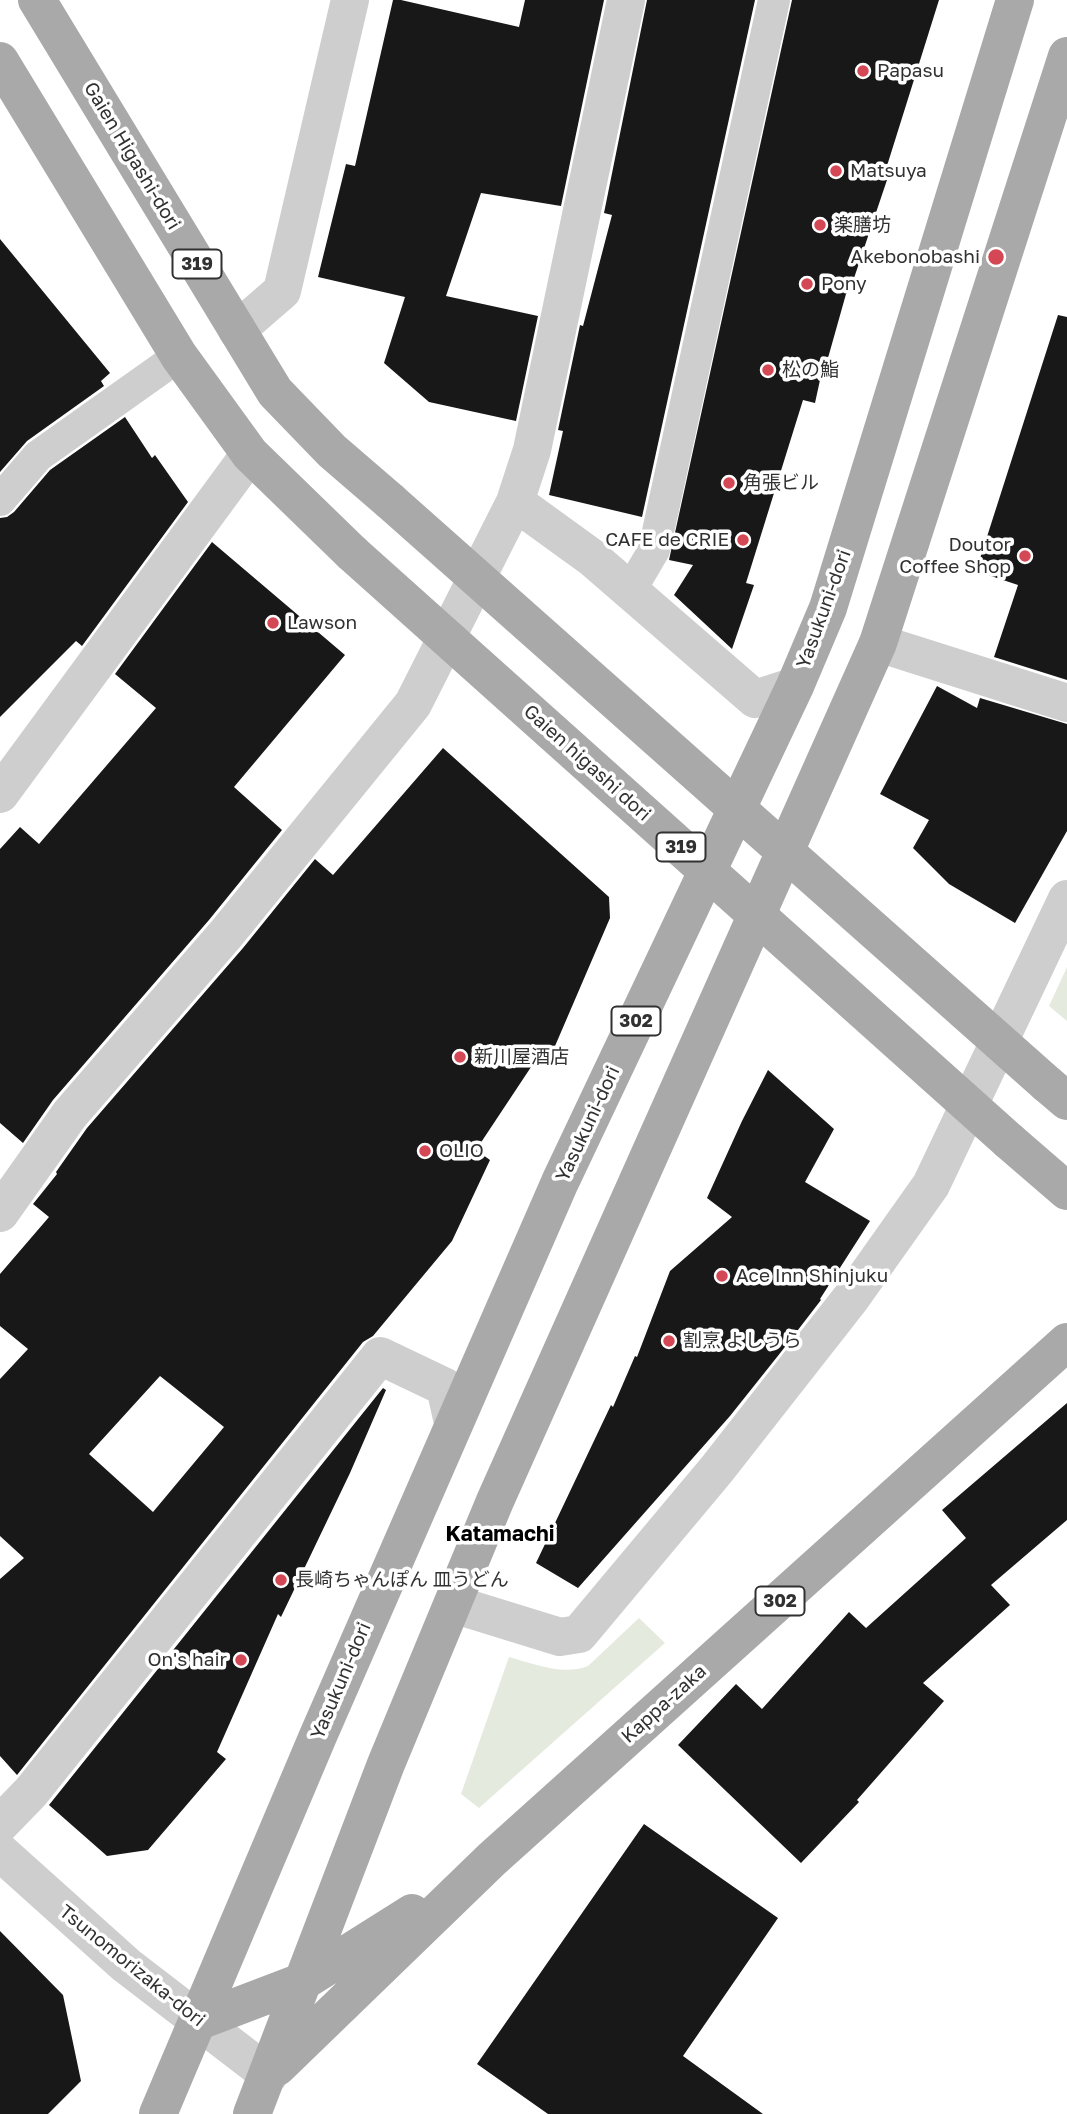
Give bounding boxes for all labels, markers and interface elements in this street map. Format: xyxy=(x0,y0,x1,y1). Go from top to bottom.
place label: Papasu xyxy=(877,60,944,82)
marker: Papasu xyxy=(855,63,871,79)
street label: Gaien Higashi-dori xyxy=(79,78,185,234)
place label: Matsuya xyxy=(850,160,927,182)
marker: Matsuya xyxy=(828,163,844,179)
place label: 楽膳坊 xyxy=(834,214,891,236)
marker: 楽膳坊 xyxy=(812,217,828,233)
place label: Akebonobashi xyxy=(850,246,980,268)
marker: Akebonobashi xyxy=(986,247,1006,267)
road number: 319 xyxy=(172,250,222,278)
place label: Pony xyxy=(821,273,867,295)
marker: Pony xyxy=(799,276,815,292)
place label: 松の鮨 xyxy=(782,359,839,381)
marker: 松の鮨 xyxy=(760,362,776,378)
place label: 角張ビル xyxy=(743,472,819,494)
marker: 角張ビル xyxy=(721,475,737,491)
place label: CAFE de CRIE xyxy=(605,529,729,551)
marker: CAFE de CRIE xyxy=(735,532,751,548)
place label: Doutor Coffee Shop xyxy=(899,534,1011,578)
street label: Yasukuni-dori xyxy=(792,546,856,672)
marker: Doutor Coffee Shop xyxy=(1017,548,1033,564)
place label: Lawson xyxy=(287,612,357,634)
marker: Lawson xyxy=(265,615,281,631)
street label: Gaien higashi dori xyxy=(519,700,655,826)
road number: 319 xyxy=(656,832,706,862)
road number: 302 xyxy=(612,1006,660,1036)
place label: 新川屋酒店 xyxy=(474,1046,569,1068)
marker: 新川屋酒店 xyxy=(452,1049,468,1065)
street label: Yasukuni-dori xyxy=(551,1063,625,1185)
place label: OLIO xyxy=(439,1140,484,1162)
marker: OLIO xyxy=(417,1143,433,1159)
place label: Ace Inn Shinjuku xyxy=(736,1265,888,1287)
marker: Ace Inn Shinjuku xyxy=(714,1268,730,1284)
place label: 割烹 よしうら xyxy=(683,1330,802,1352)
marker: 割烹 よしうら xyxy=(661,1333,677,1349)
district label: Katamachi xyxy=(446,1521,554,1547)
place label: 長崎ちゃんぽん 皿うどん xyxy=(295,1569,509,1591)
marker: 長崎ちゃんぽん 皿うどん xyxy=(273,1572,289,1588)
road number: 302 xyxy=(756,1586,804,1616)
street label: Yasukuni-dori xyxy=(306,1619,376,1743)
place label: On's hair xyxy=(148,1649,227,1671)
marker: On's hair xyxy=(233,1652,249,1668)
street label: Kappa-zaka xyxy=(617,1660,711,1748)
street label: Tsunomorizaka-dori xyxy=(55,1900,209,2032)

